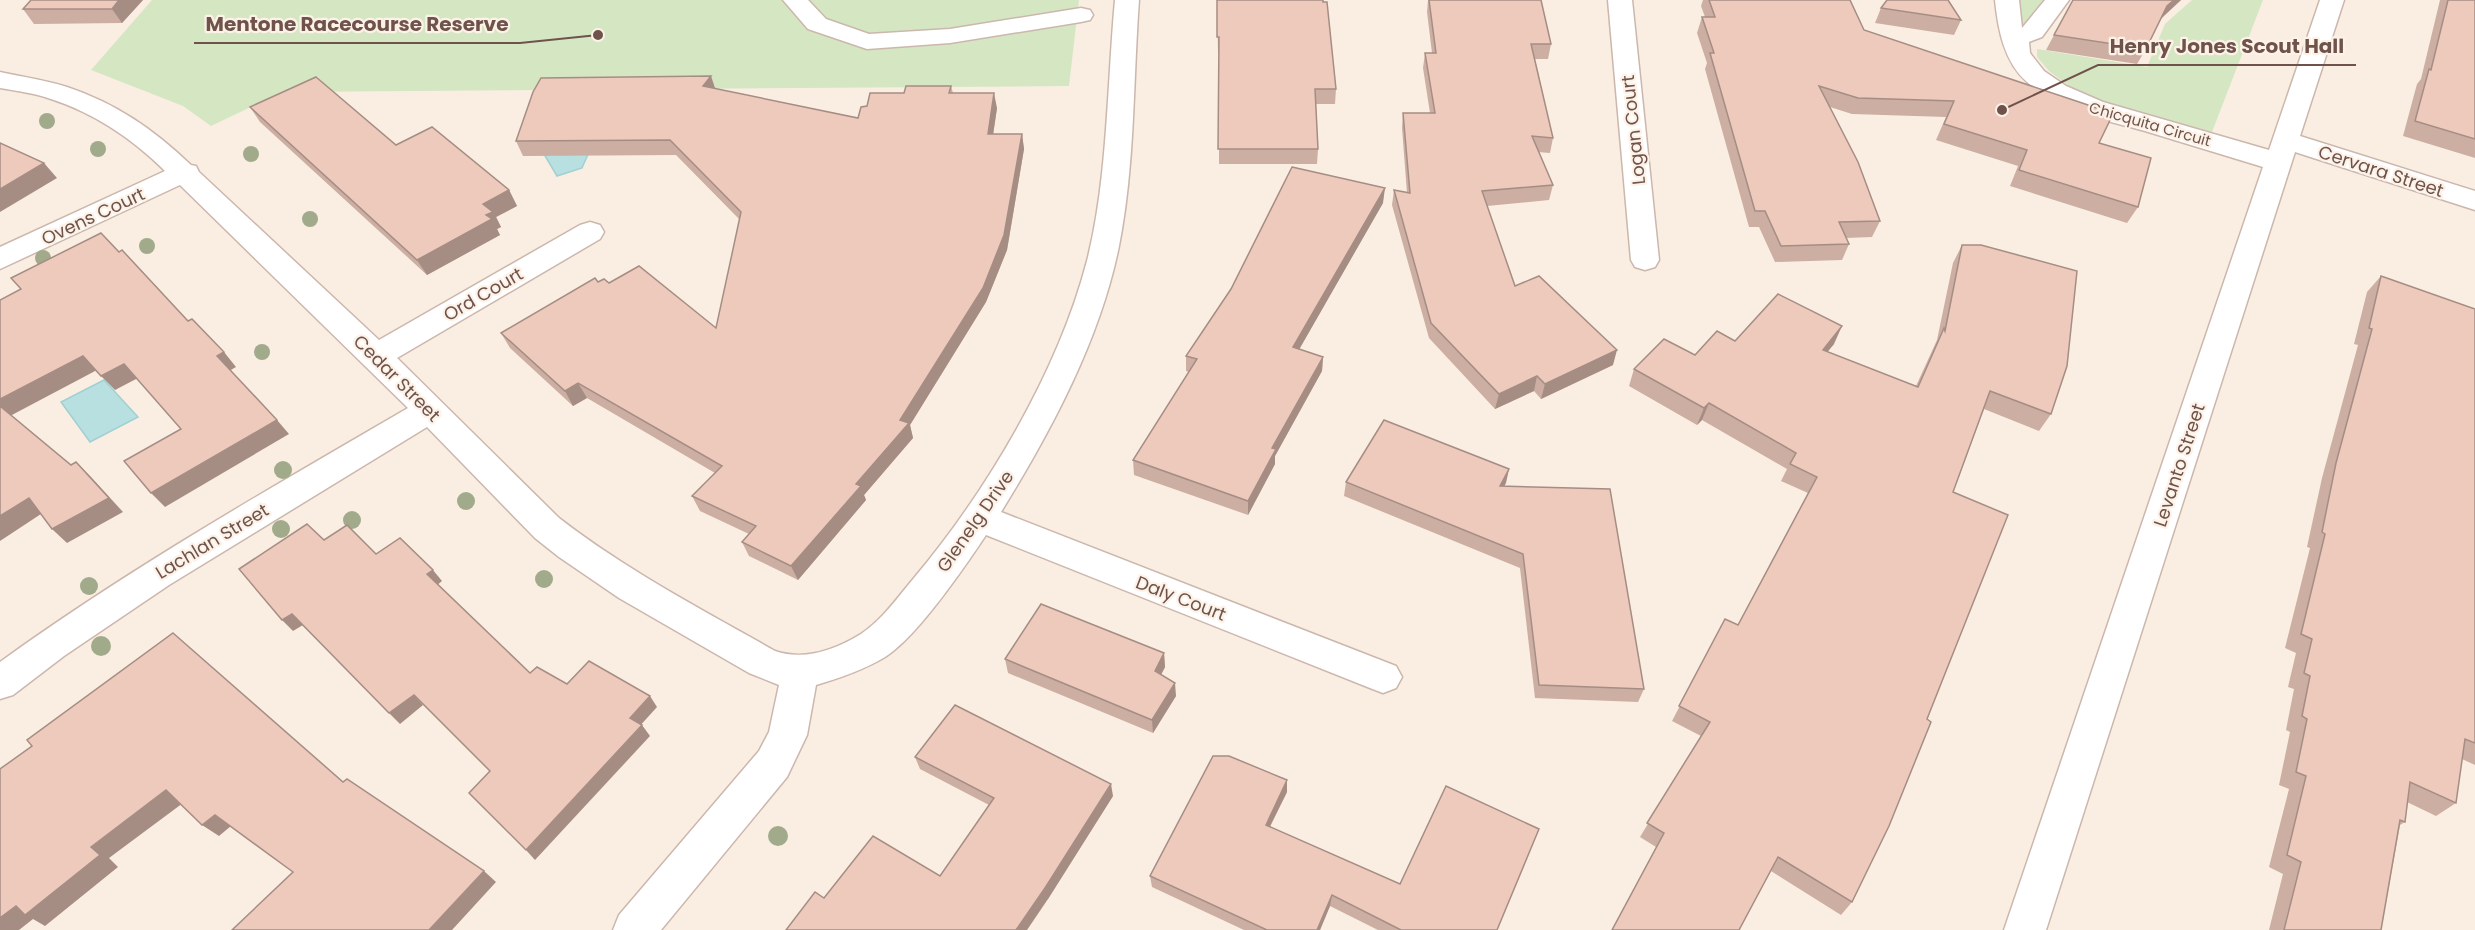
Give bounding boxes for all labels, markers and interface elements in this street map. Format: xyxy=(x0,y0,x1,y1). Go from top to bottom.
callout: Mentone Racecourse Reserve xyxy=(194,5,520,43)
text: Mentone Racecourse Reserve xyxy=(206,10,508,38)
callout: Henry Jones Scout Hall xyxy=(2098,27,2356,65)
text: Henry Jones Scout Hall xyxy=(2110,32,2344,60)
street label: Logan Court xyxy=(1615,74,1651,186)
street label: Chicquita Circuit xyxy=(2087,97,2213,151)
street label: Cervara Street xyxy=(2315,139,2447,203)
street label: Ovens Court xyxy=(37,181,149,251)
street label: Ord Court xyxy=(439,261,527,327)
street label: Cedar Street xyxy=(348,329,446,427)
street label: Levanto Street xyxy=(2147,400,2211,530)
street label: Glenelg Drive xyxy=(931,465,1019,577)
street label: Lachlan Street xyxy=(151,497,273,585)
street label: Daly Court xyxy=(1132,569,1230,627)

